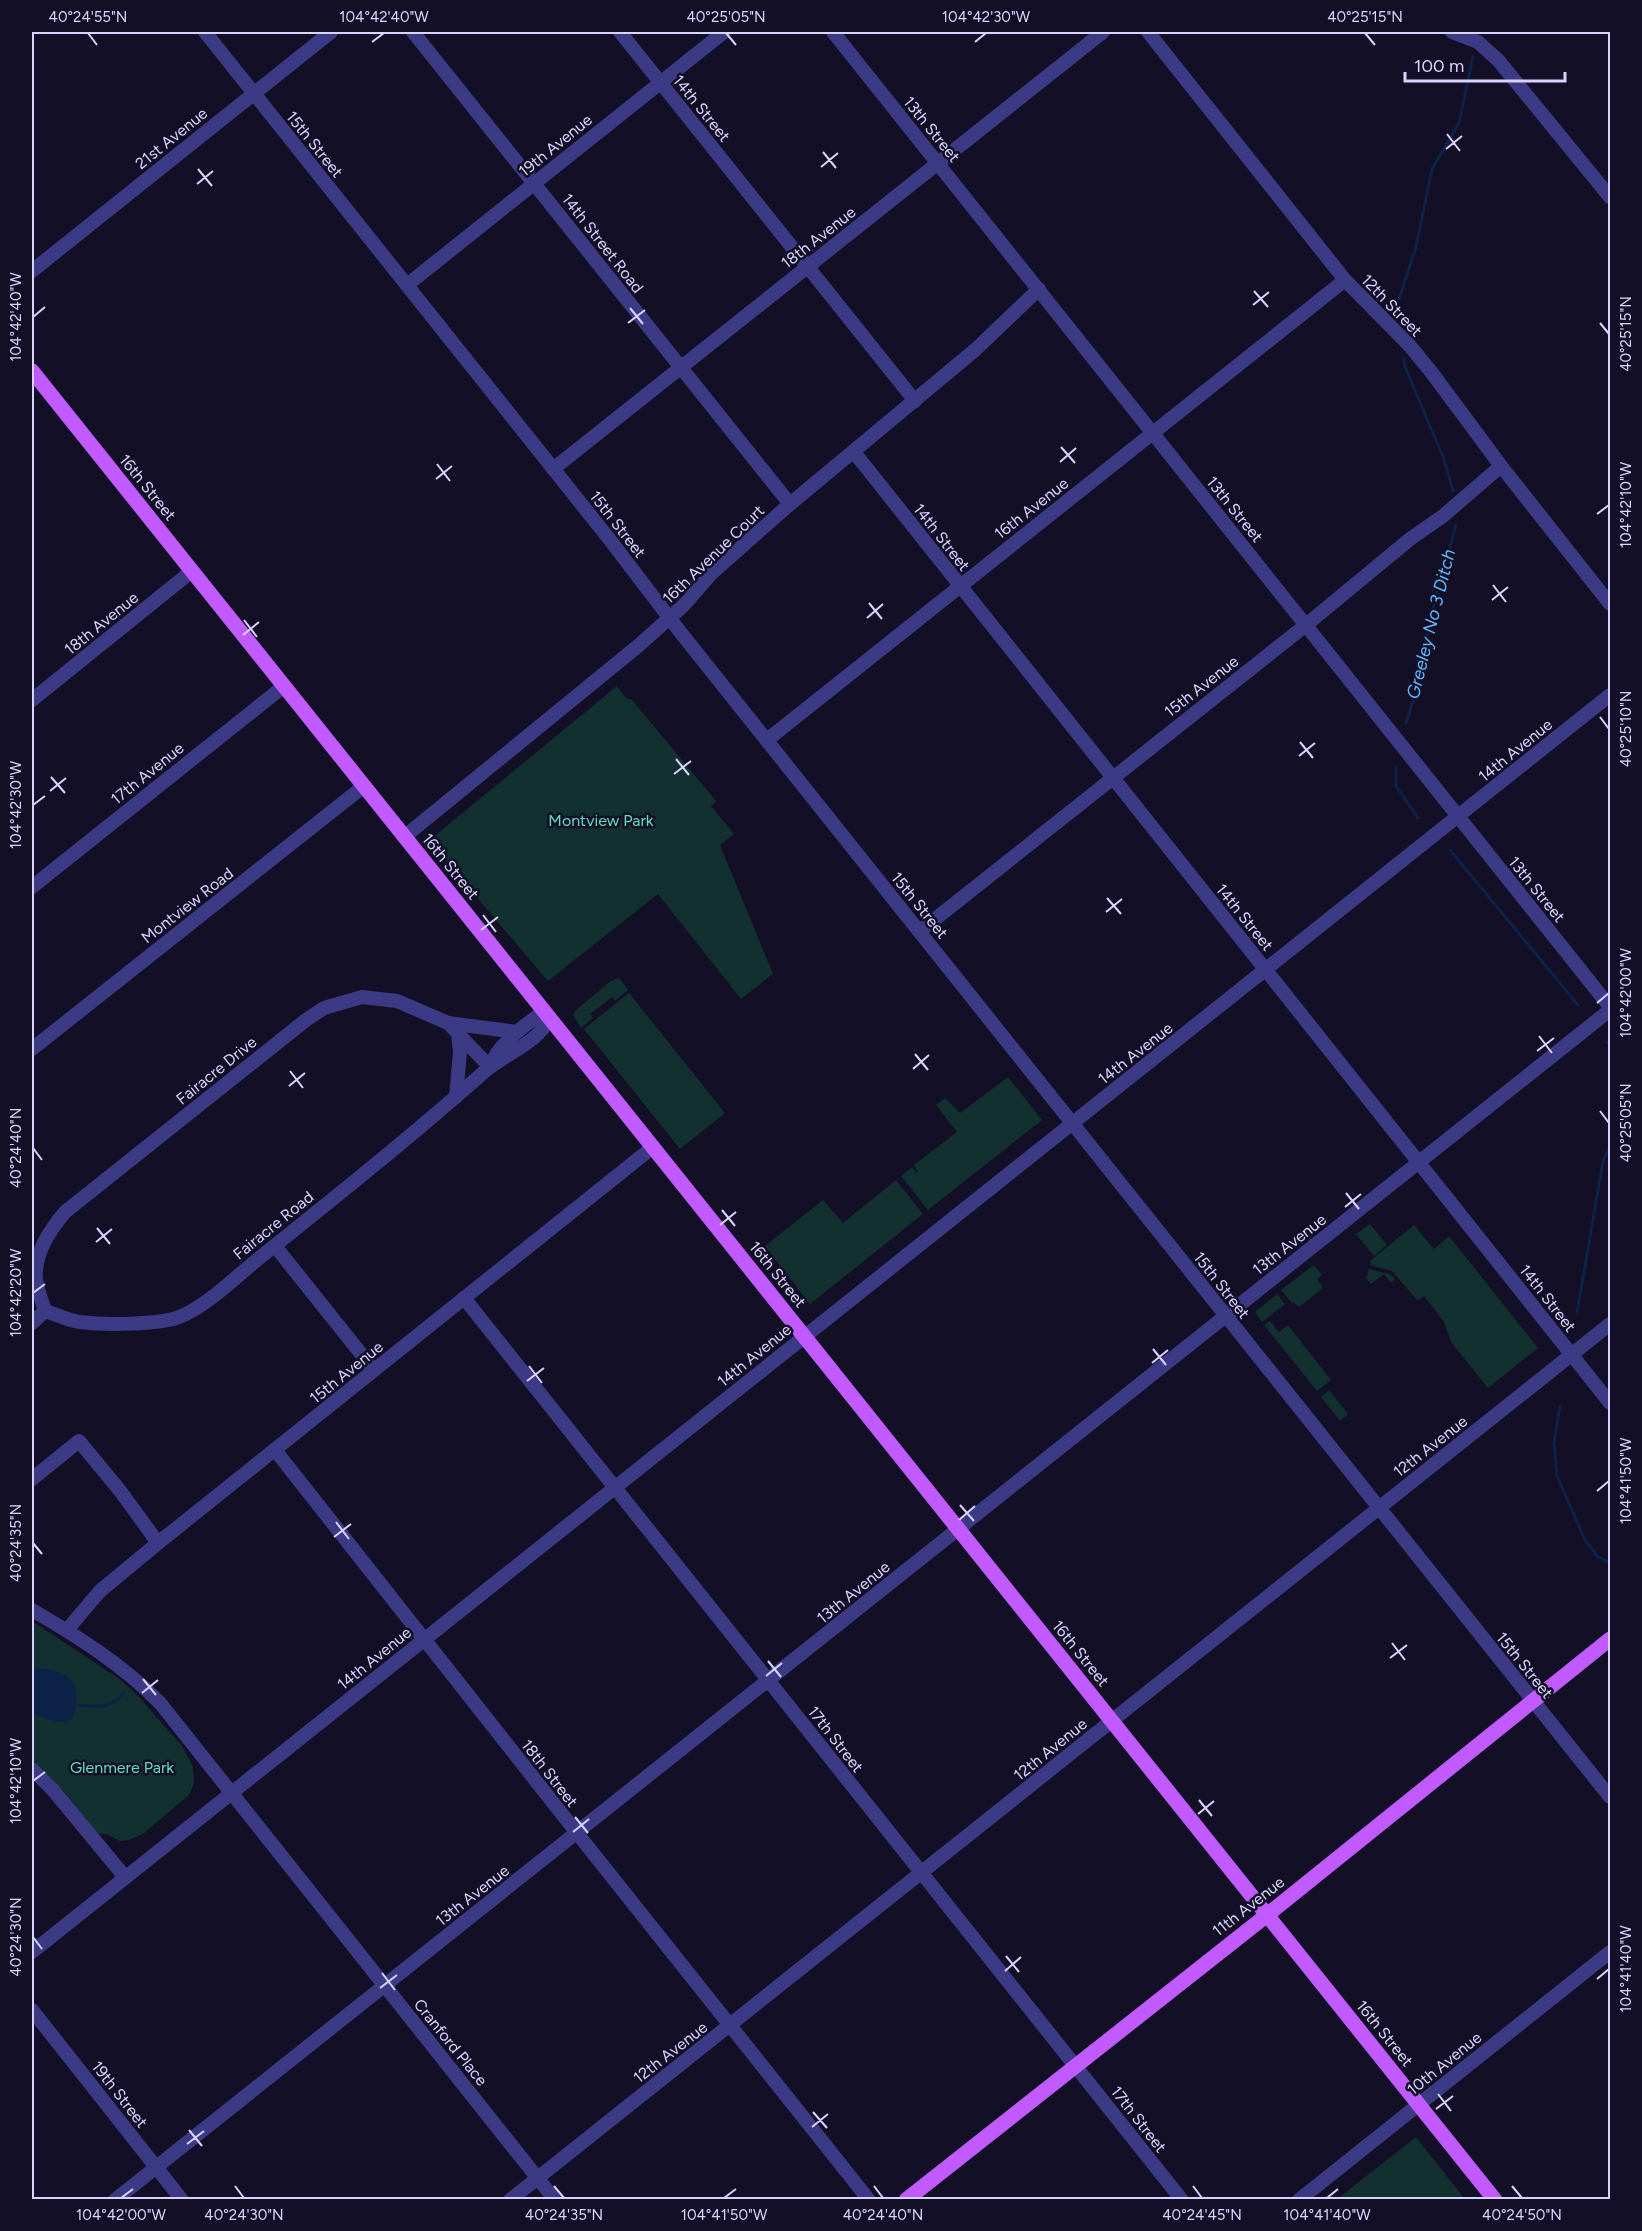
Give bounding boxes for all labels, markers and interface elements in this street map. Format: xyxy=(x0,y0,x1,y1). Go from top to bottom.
text: 40°24'55"N xyxy=(49,8,127,26)
text: 104°42'40"W xyxy=(339,8,429,26)
text: 40°25'05"N xyxy=(686,8,766,26)
text: 104°42'30"W xyxy=(942,8,1031,26)
text: 40°25'15"N xyxy=(1327,8,1403,26)
scale bar xyxy=(1405,45,1566,83)
text: 100 m xyxy=(1414,55,1464,77)
street label: 14th Street xyxy=(669,71,734,145)
street label: 13th Street xyxy=(899,93,964,166)
street label: 21st Avenue xyxy=(131,103,211,173)
street label: 15th Street xyxy=(282,107,347,181)
street label: 19th Avenue xyxy=(515,110,596,181)
street label: 14th Street Road xyxy=(558,190,647,297)
street label: 18th Avenue xyxy=(777,202,860,272)
street label: 12th Street xyxy=(1357,270,1426,340)
text: 104°42'40"W xyxy=(7,272,25,362)
text: 40°25'15"N xyxy=(1617,296,1635,372)
street label: 16th Street xyxy=(115,450,180,524)
text: 104°42'10"W xyxy=(1617,461,1635,548)
street label: 16th Avenue xyxy=(991,473,1072,543)
street label: 13th Street xyxy=(1202,473,1267,546)
street label: 15th Street xyxy=(586,487,650,561)
street label: 14th Street xyxy=(909,500,974,575)
street label: 16th Avenue Court xyxy=(659,501,768,608)
water label: Greeley No 3 Ditch xyxy=(1402,547,1460,701)
street label: 18th Avenue xyxy=(61,588,142,659)
street label: 15th Avenue xyxy=(1160,651,1242,721)
text: 40°25'10"N xyxy=(1617,691,1635,767)
street label: 14th Avenue xyxy=(1475,715,1556,786)
street label: 17th Avenue xyxy=(107,738,188,809)
text: 104°42'30"W xyxy=(7,760,25,849)
park label: Montview Park xyxy=(548,811,654,830)
street label: 16th Street xyxy=(418,829,483,903)
street label: 13th Street xyxy=(1504,853,1569,926)
street label: Montview Road xyxy=(137,864,237,947)
street label: 15th Street xyxy=(887,868,952,942)
street label: 14th Street xyxy=(1212,880,1277,954)
text: 104°42'00"W xyxy=(1617,948,1635,1038)
street label: 14th Avenue xyxy=(1094,1018,1177,1088)
street label: Fairacre Drive xyxy=(172,1032,260,1109)
text: 40°25'05"N xyxy=(1617,1083,1635,1163)
text: 40°24'40"N xyxy=(7,1108,25,1188)
street label: Fairacre Road xyxy=(229,1187,317,1263)
street label: 13th Avenue xyxy=(1249,1210,1330,1279)
street label: 16th Street xyxy=(745,1237,810,1311)
text: 104°42'20"W xyxy=(7,1248,25,1337)
street label: 15th Street xyxy=(1190,1248,1254,1322)
street label: 14th Street xyxy=(1515,1261,1580,1336)
street label: 14th Avenue xyxy=(714,1320,795,1391)
street label: 15th Avenue xyxy=(306,1337,387,1408)
street label: 12th Avenue xyxy=(1390,1411,1471,1481)
text: 104°41'50"W xyxy=(1617,1437,1635,1524)
text: 40°24'35"N xyxy=(7,1504,25,1582)
street label: 13th Avenue xyxy=(813,1557,894,1628)
street label: 16th Street xyxy=(1048,1616,1113,1690)
street label: 14th Avenue xyxy=(334,1623,415,1694)
street label: 15th Street xyxy=(1492,1628,1557,1702)
street label: 17th Street xyxy=(804,1702,867,1776)
street label: 12th Avenue xyxy=(1010,1714,1091,1785)
street label: 18th Street xyxy=(517,1736,582,1811)
text: 104°42'10"W xyxy=(7,1737,25,1824)
park label: Glenmere Park xyxy=(70,1758,174,1777)
street label: 13th Avenue xyxy=(432,1861,513,1930)
street label: 11th Avenue xyxy=(1208,1872,1288,1940)
text: 40°24'30"N xyxy=(7,1897,25,1977)
text: 104°41'40"W xyxy=(1617,1925,1635,2013)
street label: Cranford Place xyxy=(410,1995,492,2090)
street label: 16th Street xyxy=(1352,1996,1417,2070)
street label: 12th Avenue xyxy=(630,2017,711,2087)
street label: 10th Avenue xyxy=(1403,2028,1485,2099)
street label: 19th Street xyxy=(88,2057,152,2131)
street label: 17th Street xyxy=(1107,2082,1170,2156)
text: 104°42'00"W xyxy=(76,2206,166,2224)
text: 40°24'30"N xyxy=(204,2206,284,2224)
text: 40°24'35"N xyxy=(525,2206,603,2224)
text: 104°41'50"W xyxy=(681,2206,768,2224)
text: 40°24'40"N xyxy=(843,2206,923,2224)
text: 40°24'45"N xyxy=(1162,2206,1242,2224)
text: 104°41'40"W xyxy=(1283,2206,1371,2224)
text: 40°24'50"N xyxy=(1482,2206,1562,2224)

